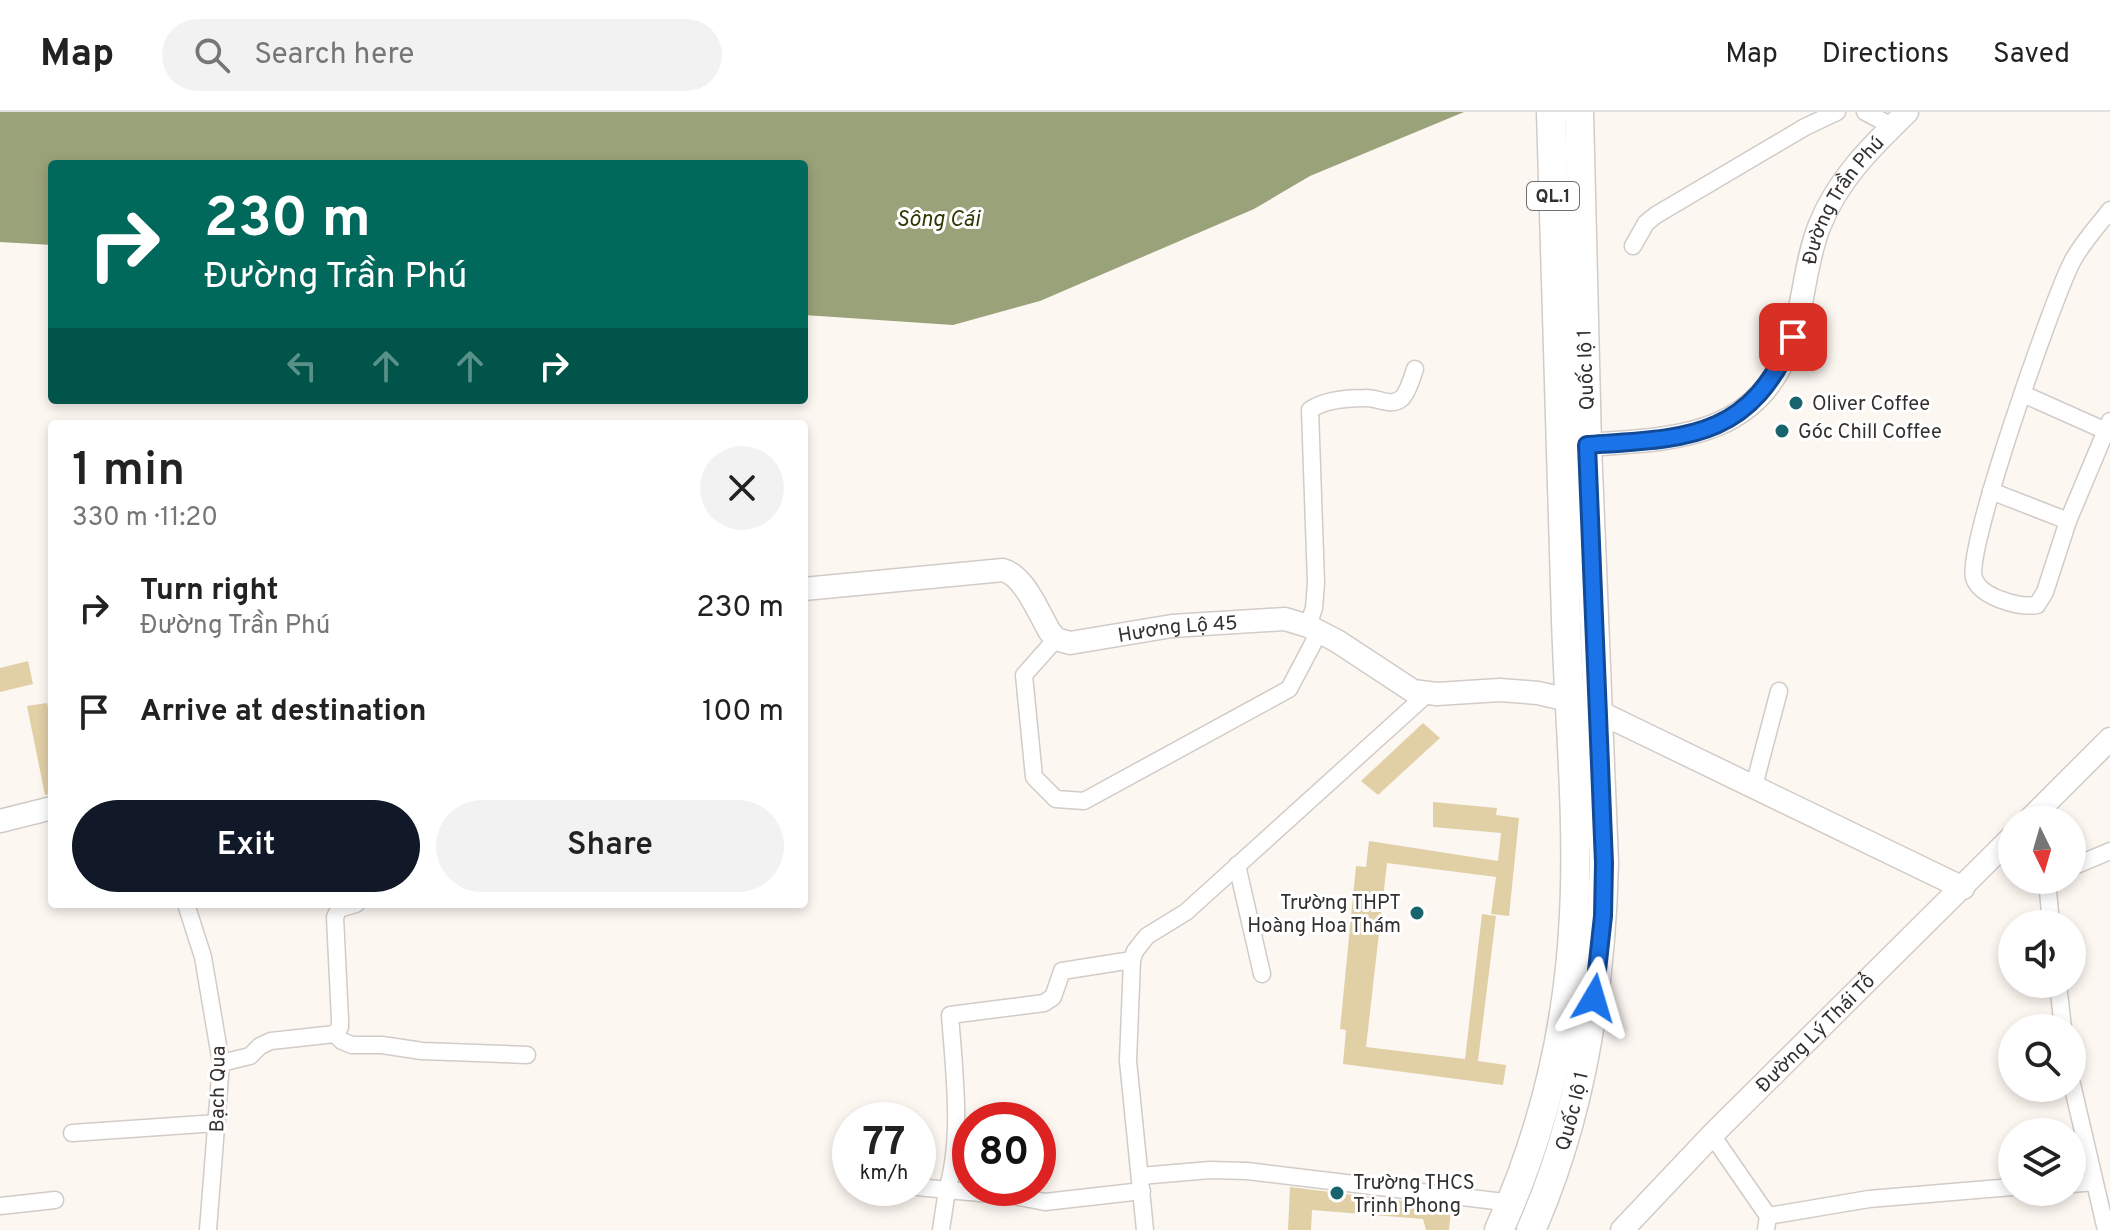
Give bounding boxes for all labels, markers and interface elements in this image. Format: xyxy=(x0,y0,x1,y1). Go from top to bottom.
search box xyxy=(162,19,722,91)
text: Map xyxy=(40,31,114,80)
icon: search xyxy=(190,33,234,77)
text: Search here xyxy=(254,37,414,74)
text: Map xyxy=(1725,37,1778,73)
text: Directions xyxy=(1822,37,1949,73)
text: Saved xyxy=(1993,37,2070,73)
street label: Đường Trần Phú xyxy=(1798,131,1891,267)
road number: QL.1 xyxy=(1527,182,1579,210)
text: 230 m xyxy=(204,186,371,256)
icon: right xyxy=(72,192,176,296)
water label: Sông Cái xyxy=(896,207,981,234)
text: Đường Trần Phú xyxy=(204,255,468,301)
pin xyxy=(1759,303,1827,371)
icon: arrive xyxy=(1771,315,1815,359)
street label: Quốc lộ 1 xyxy=(1572,329,1601,411)
icon: left xyxy=(280,344,324,388)
icon: ahead xyxy=(364,344,408,388)
icon: ahead xyxy=(448,344,492,388)
icon: right xyxy=(532,344,576,388)
place label: Oliver Coffee xyxy=(1812,392,1930,418)
marker: Oliver Coffee xyxy=(1787,394,1805,412)
place label: Góc Chill Coffee xyxy=(1798,420,1942,446)
marker: Góc Chill Coffee xyxy=(1773,422,1791,440)
text: 1 min xyxy=(72,442,185,502)
button: close xyxy=(700,446,784,530)
text: 330 m · 11:20 xyxy=(72,502,218,535)
text: Turn right xyxy=(140,573,278,610)
icon: right xyxy=(72,586,116,630)
text: 230 m xyxy=(696,590,784,627)
text: Đường Trần Phú xyxy=(140,610,330,643)
street label: Hương Lộ 45 xyxy=(1116,611,1238,650)
icon: arrive xyxy=(72,690,116,734)
text: Arrive at destination xyxy=(140,694,426,731)
text: 100 m xyxy=(702,694,784,731)
button: Exit xyxy=(72,800,420,892)
button: Share xyxy=(436,800,784,892)
north arrow xyxy=(1998,806,2086,894)
map controls xyxy=(1998,806,2086,1206)
place label: Trường THPT Hoàng Hoa Thám xyxy=(1247,891,1401,940)
marker: Trường THPT Hoàng Hoa Thám xyxy=(1408,904,1426,922)
button: sound xyxy=(1998,910,2086,998)
position arrow xyxy=(1552,956,1636,1040)
street label: Đường Lý Thái Tổ xyxy=(1751,967,1882,1099)
button: search xyxy=(1998,1014,2086,1102)
street label: Bạch Qua xyxy=(205,1046,233,1133)
street label: Quốc lộ 1 xyxy=(1551,1069,1596,1154)
speed limit sign: 80 xyxy=(952,1102,1056,1206)
button: layers xyxy=(1998,1118,2086,1206)
text: 77 xyxy=(863,1119,905,1169)
text: km/h xyxy=(860,1161,908,1187)
place label: Trường THCS Trịnh Phong xyxy=(1353,1171,1475,1220)
marker: Trường THCS Trịnh Phong xyxy=(1328,1184,1346,1202)

